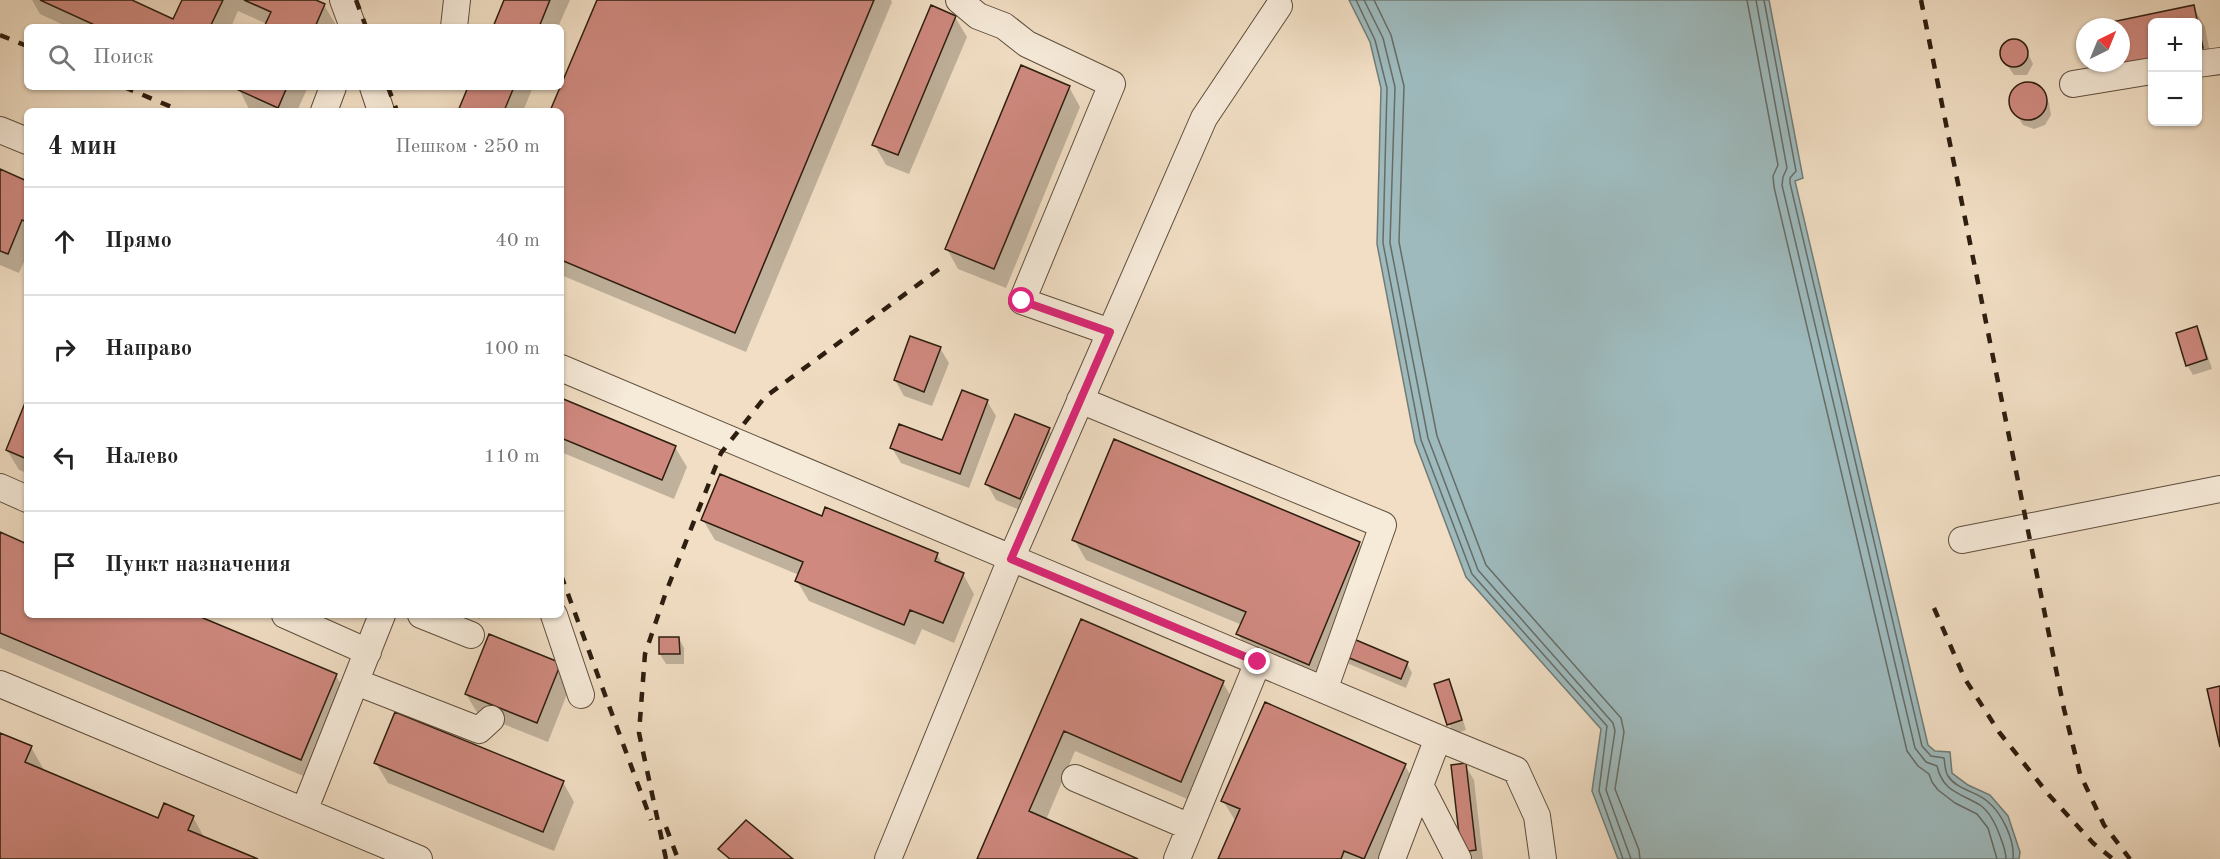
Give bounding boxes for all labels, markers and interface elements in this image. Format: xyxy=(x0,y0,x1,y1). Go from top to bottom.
north arrow xyxy=(2076,18,2130,72)
map controls xyxy=(2148,18,2202,126)
button: + xyxy=(2148,18,2202,72)
search box xyxy=(24,24,564,90)
icon: search xyxy=(45,41,78,74)
text: Поиск xyxy=(93,46,154,68)
button: − xyxy=(2148,72,2202,126)
text: 4 мин xyxy=(48,134,117,160)
text: Пешком · 250 m xyxy=(395,137,540,157)
icon: ahead xyxy=(48,225,81,258)
text: Прямо xyxy=(105,230,172,252)
text: 40 m xyxy=(495,231,540,251)
route start xyxy=(1008,287,1034,313)
icon: right xyxy=(48,333,81,366)
text: Направо xyxy=(105,338,192,360)
text: 100 m xyxy=(484,339,540,359)
icon: left xyxy=(48,441,81,474)
text: Налево xyxy=(105,446,178,468)
text: 110 m xyxy=(484,447,540,467)
icon: arrive xyxy=(48,549,81,582)
text: Пункт назначения xyxy=(105,554,291,576)
route end xyxy=(1244,648,1270,674)

